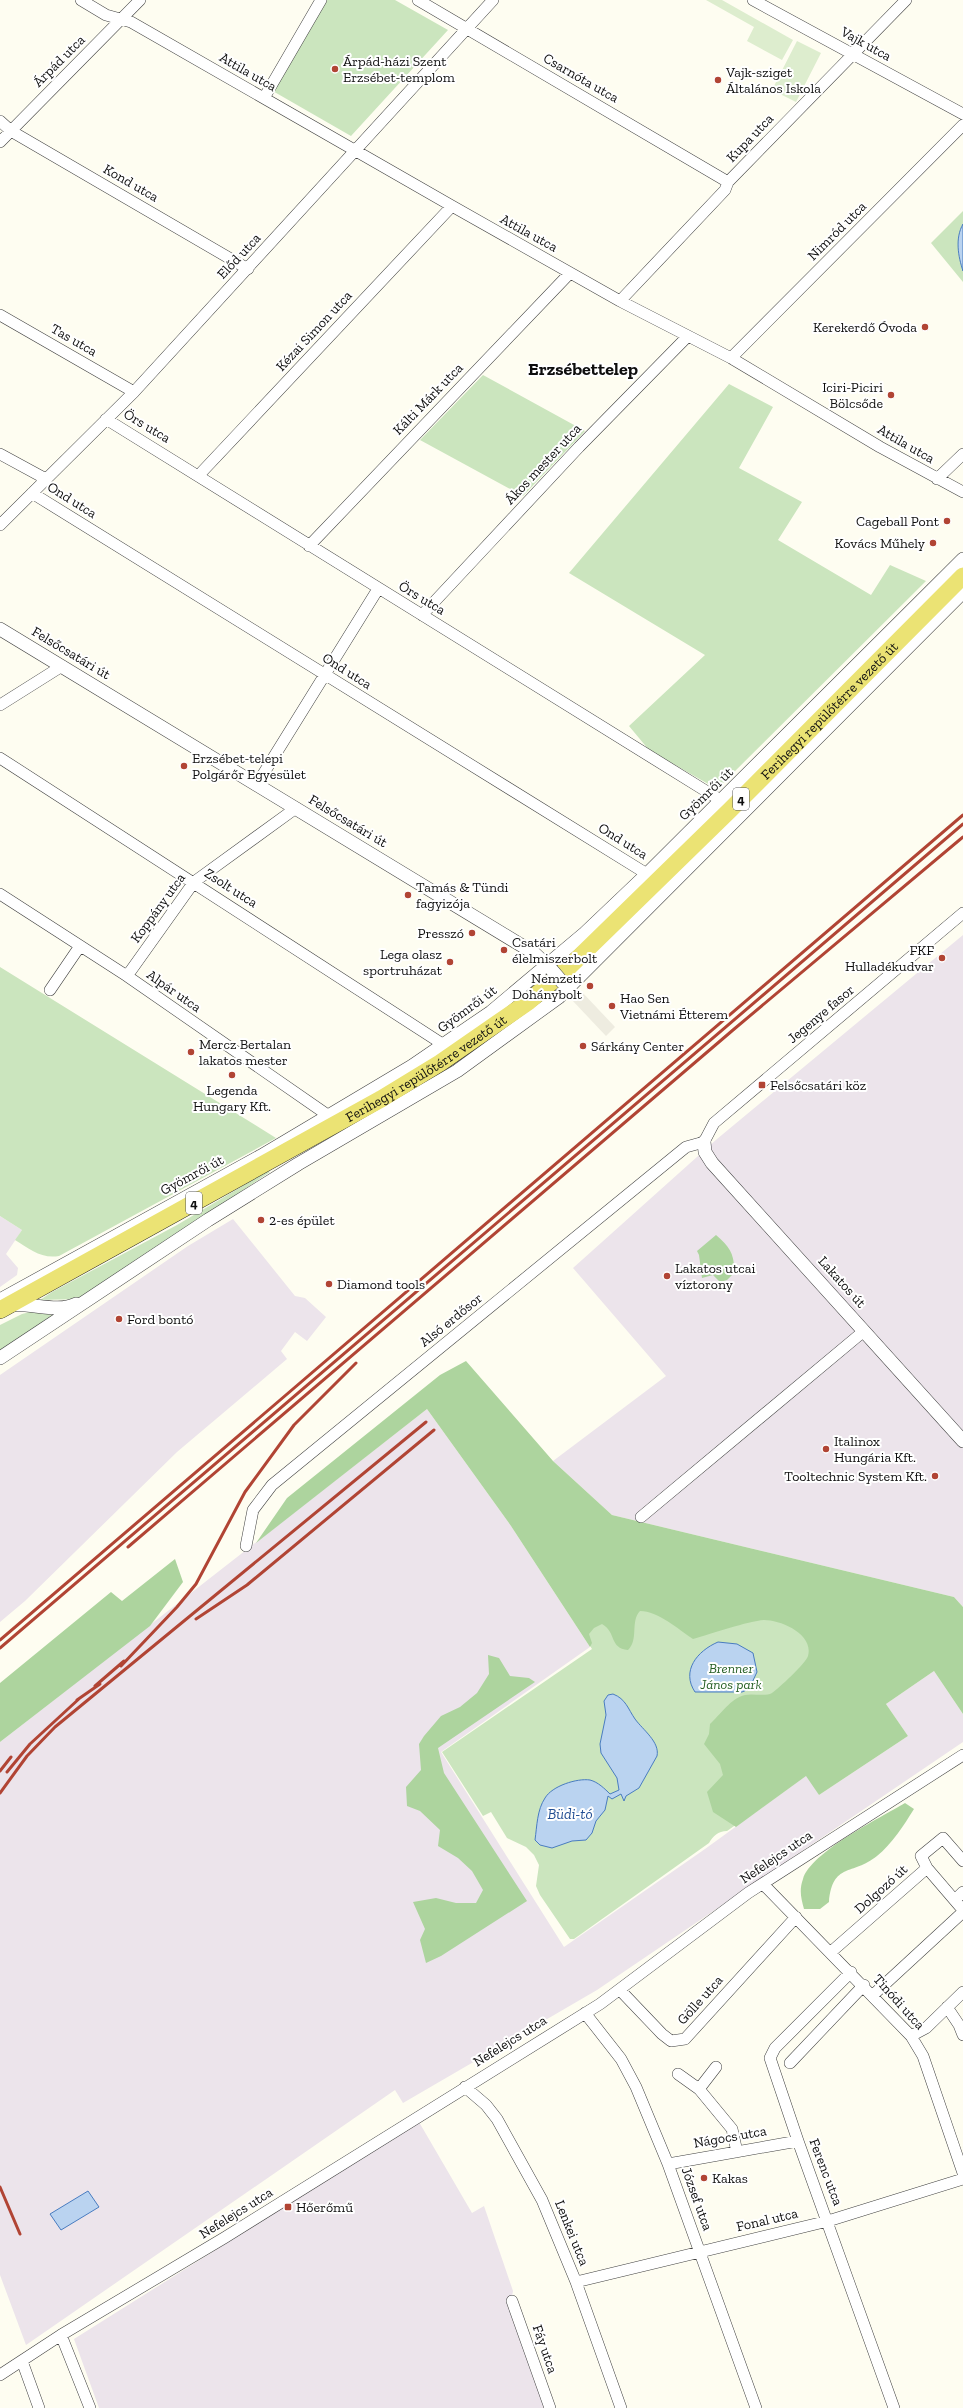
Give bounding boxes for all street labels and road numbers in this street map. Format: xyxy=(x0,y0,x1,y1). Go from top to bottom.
street label: Vajk utca xyxy=(837,23,894,65)
street label: Árpád utca xyxy=(29,31,89,91)
street label: Attila utca xyxy=(216,49,280,95)
street label: Csarnóta utca xyxy=(540,50,622,107)
street label: Kupa utca xyxy=(723,110,777,166)
street label: Kond utca xyxy=(100,160,162,206)
street label: Nimród utca xyxy=(804,198,870,264)
street label: Attila utca xyxy=(497,210,561,256)
street label: Előd utca xyxy=(214,229,265,282)
street label: Kézai Simon utca xyxy=(272,287,356,375)
street label: Tas utca xyxy=(48,320,100,360)
street label: Kálti Márk utca xyxy=(389,359,467,438)
street label: Örs utca xyxy=(120,405,174,447)
street label: Ákos mester utca xyxy=(501,420,585,508)
street label: Attila utca xyxy=(874,421,938,467)
street label: Ond utca xyxy=(44,478,100,522)
street label: Örs utca xyxy=(395,577,449,619)
street label: Felsőcsatári út xyxy=(29,623,114,683)
street label: Ferihegyi repülőtérre vezető út xyxy=(757,637,902,783)
street label: Ond utca xyxy=(319,649,375,693)
street label: Gyömrői út xyxy=(675,763,737,824)
road number: 4 xyxy=(733,788,749,810)
street label: Felsőcsatári út xyxy=(306,791,391,851)
street label: Ond utca xyxy=(595,819,651,863)
street label: Zsolt utca xyxy=(201,865,261,912)
street label: Koppány utca xyxy=(127,870,189,946)
street label: Alpár utca xyxy=(144,966,205,1016)
street label: Gyömrői út xyxy=(434,981,501,1036)
street label: Jegenye fasor xyxy=(784,981,858,1047)
street label: Ferihegyi repülőtérre vezető út xyxy=(342,1010,511,1125)
street label: Gyömrői út xyxy=(157,1151,227,1199)
road number: 4 xyxy=(186,1192,202,1214)
street label: Lakatos út xyxy=(815,1253,870,1312)
street label: Alsó erdősor xyxy=(416,1289,486,1350)
street label: Nefelejcs utca xyxy=(737,1826,816,1887)
street label: Dolgozó út xyxy=(851,1860,912,1917)
street label: Tinódi utca xyxy=(870,1971,929,2033)
street label: Gölle utca xyxy=(673,1972,727,2028)
street label: Nefelejcs utca xyxy=(470,2012,550,2070)
street label: Nágocs utca xyxy=(692,2122,768,2152)
street label: Ferenc utca xyxy=(805,2136,847,2208)
street label: József utca xyxy=(678,2165,716,2233)
street label: Nefelejcs utca xyxy=(196,2184,276,2242)
street label: Lenkei utca xyxy=(551,2198,593,2268)
street label: Fonal utca xyxy=(735,2205,800,2235)
street label: Fáy utca xyxy=(529,2322,561,2376)

